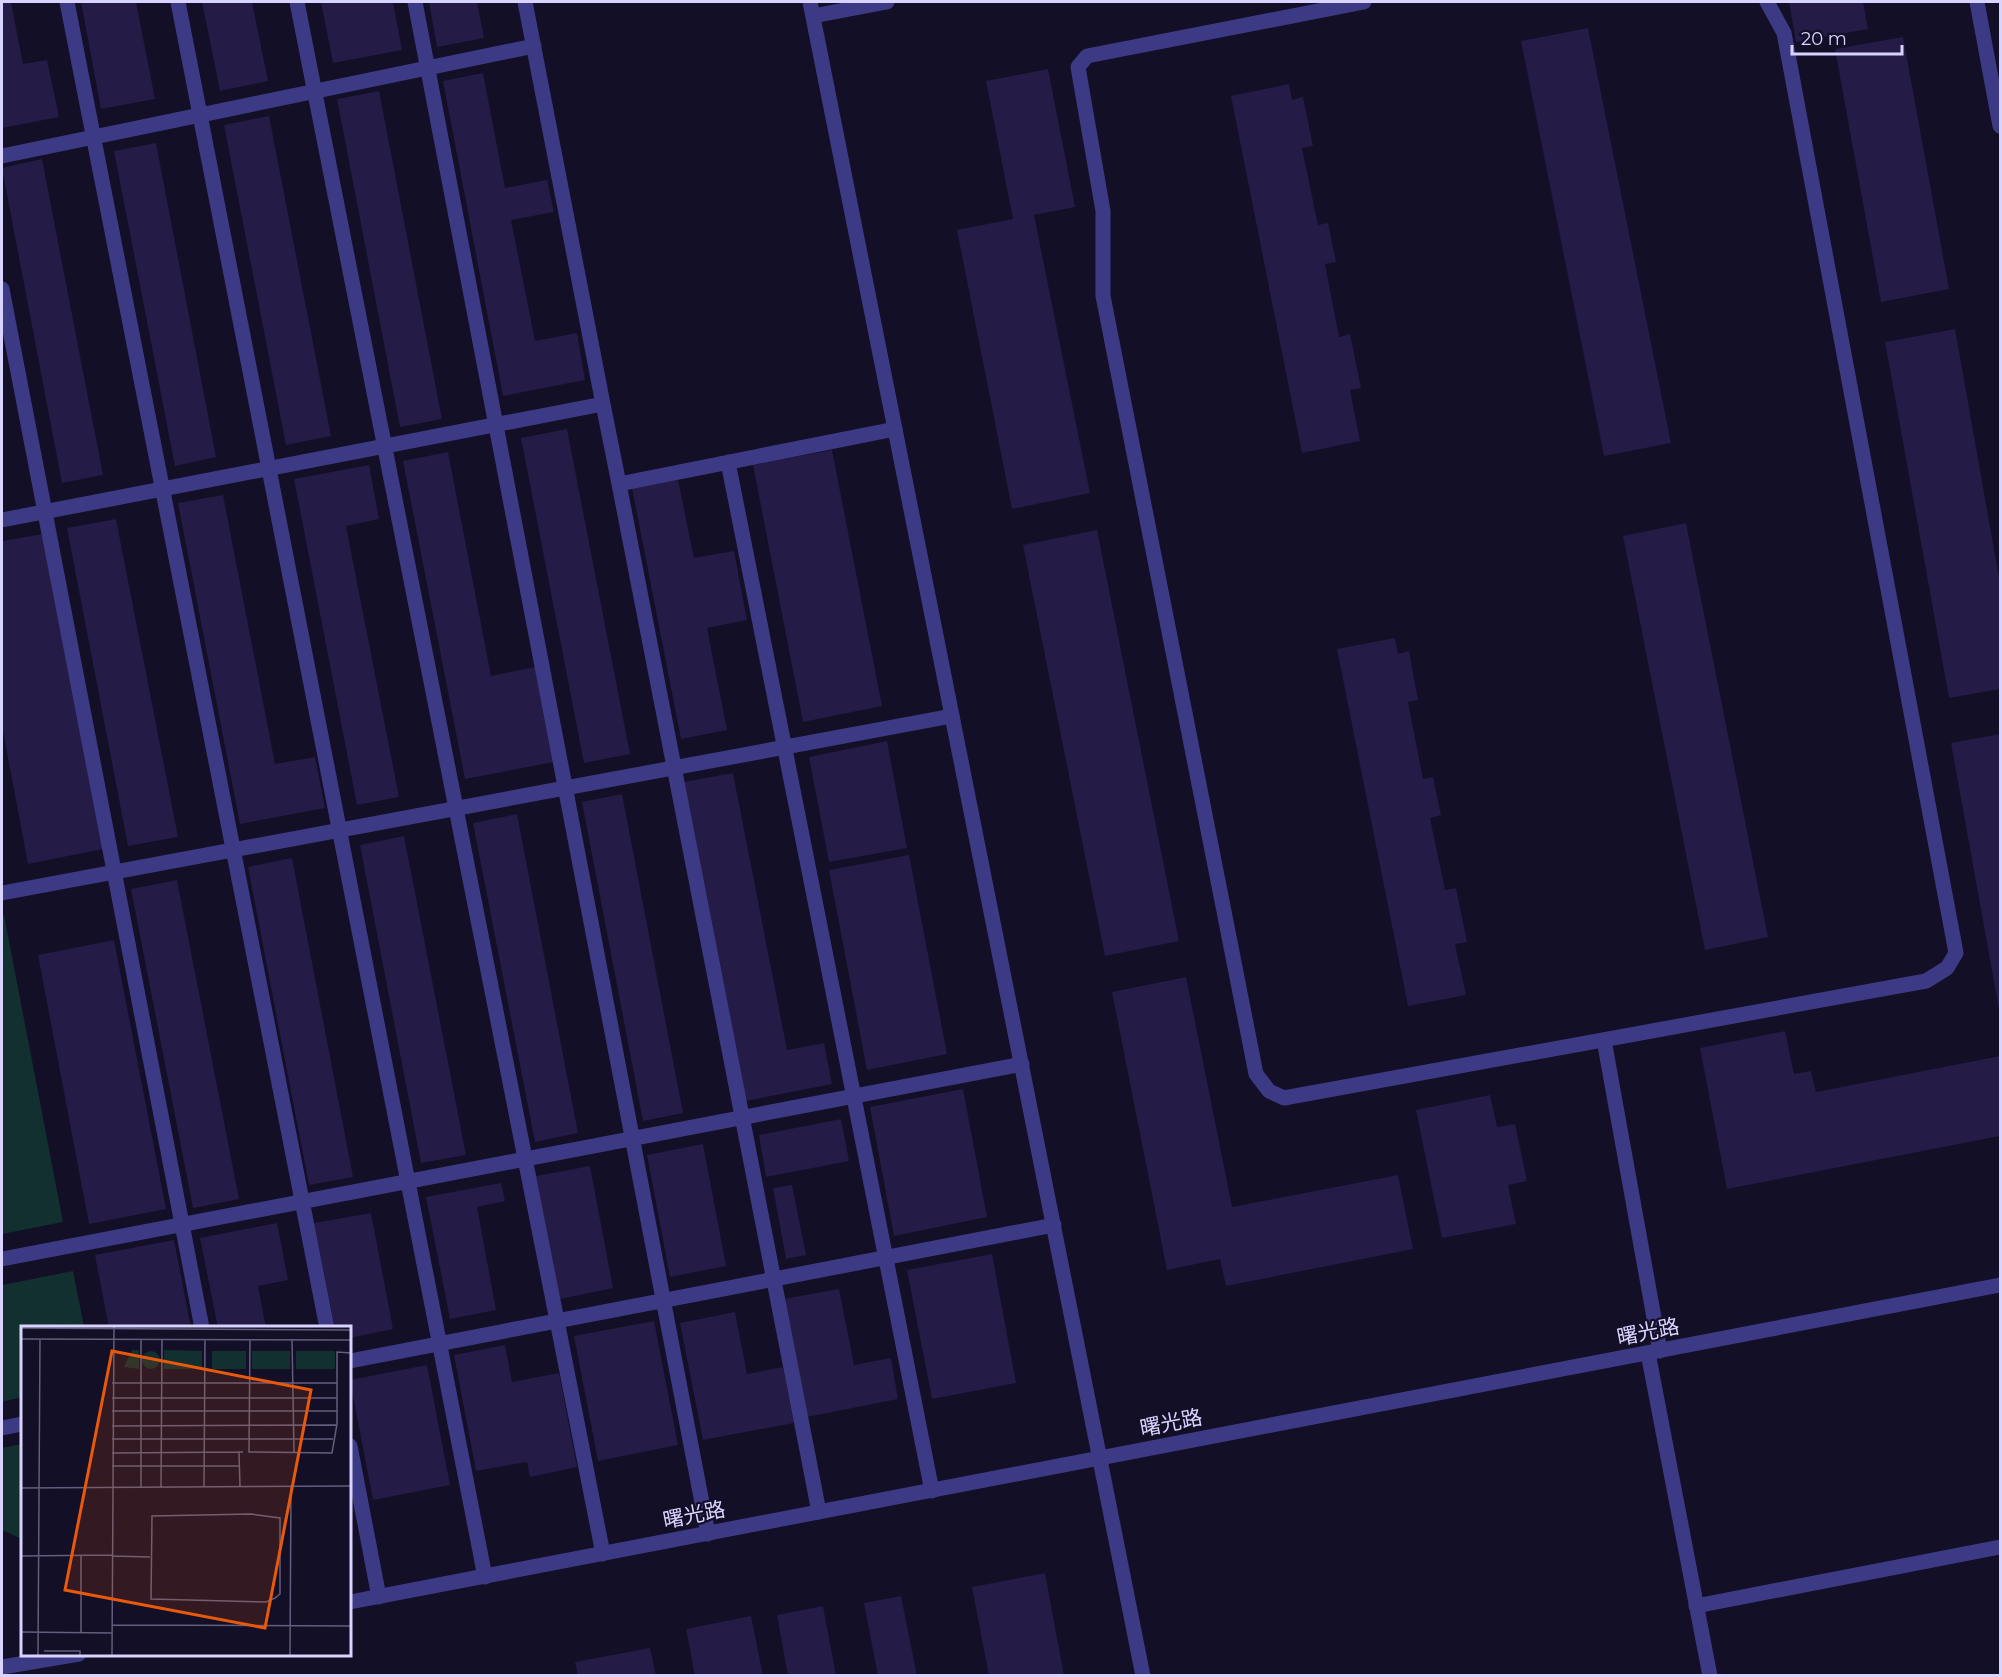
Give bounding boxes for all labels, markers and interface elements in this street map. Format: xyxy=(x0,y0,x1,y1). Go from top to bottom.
scale bar xyxy=(1792,18,1902,56)
text: 20 m xyxy=(1801,28,1847,50)
street label: 曙光路 xyxy=(1615,1313,1681,1350)
inset map xyxy=(21,1326,351,1656)
street label: 曙光路 xyxy=(1138,1404,1204,1441)
street label: 曙光路 xyxy=(661,1496,727,1533)

